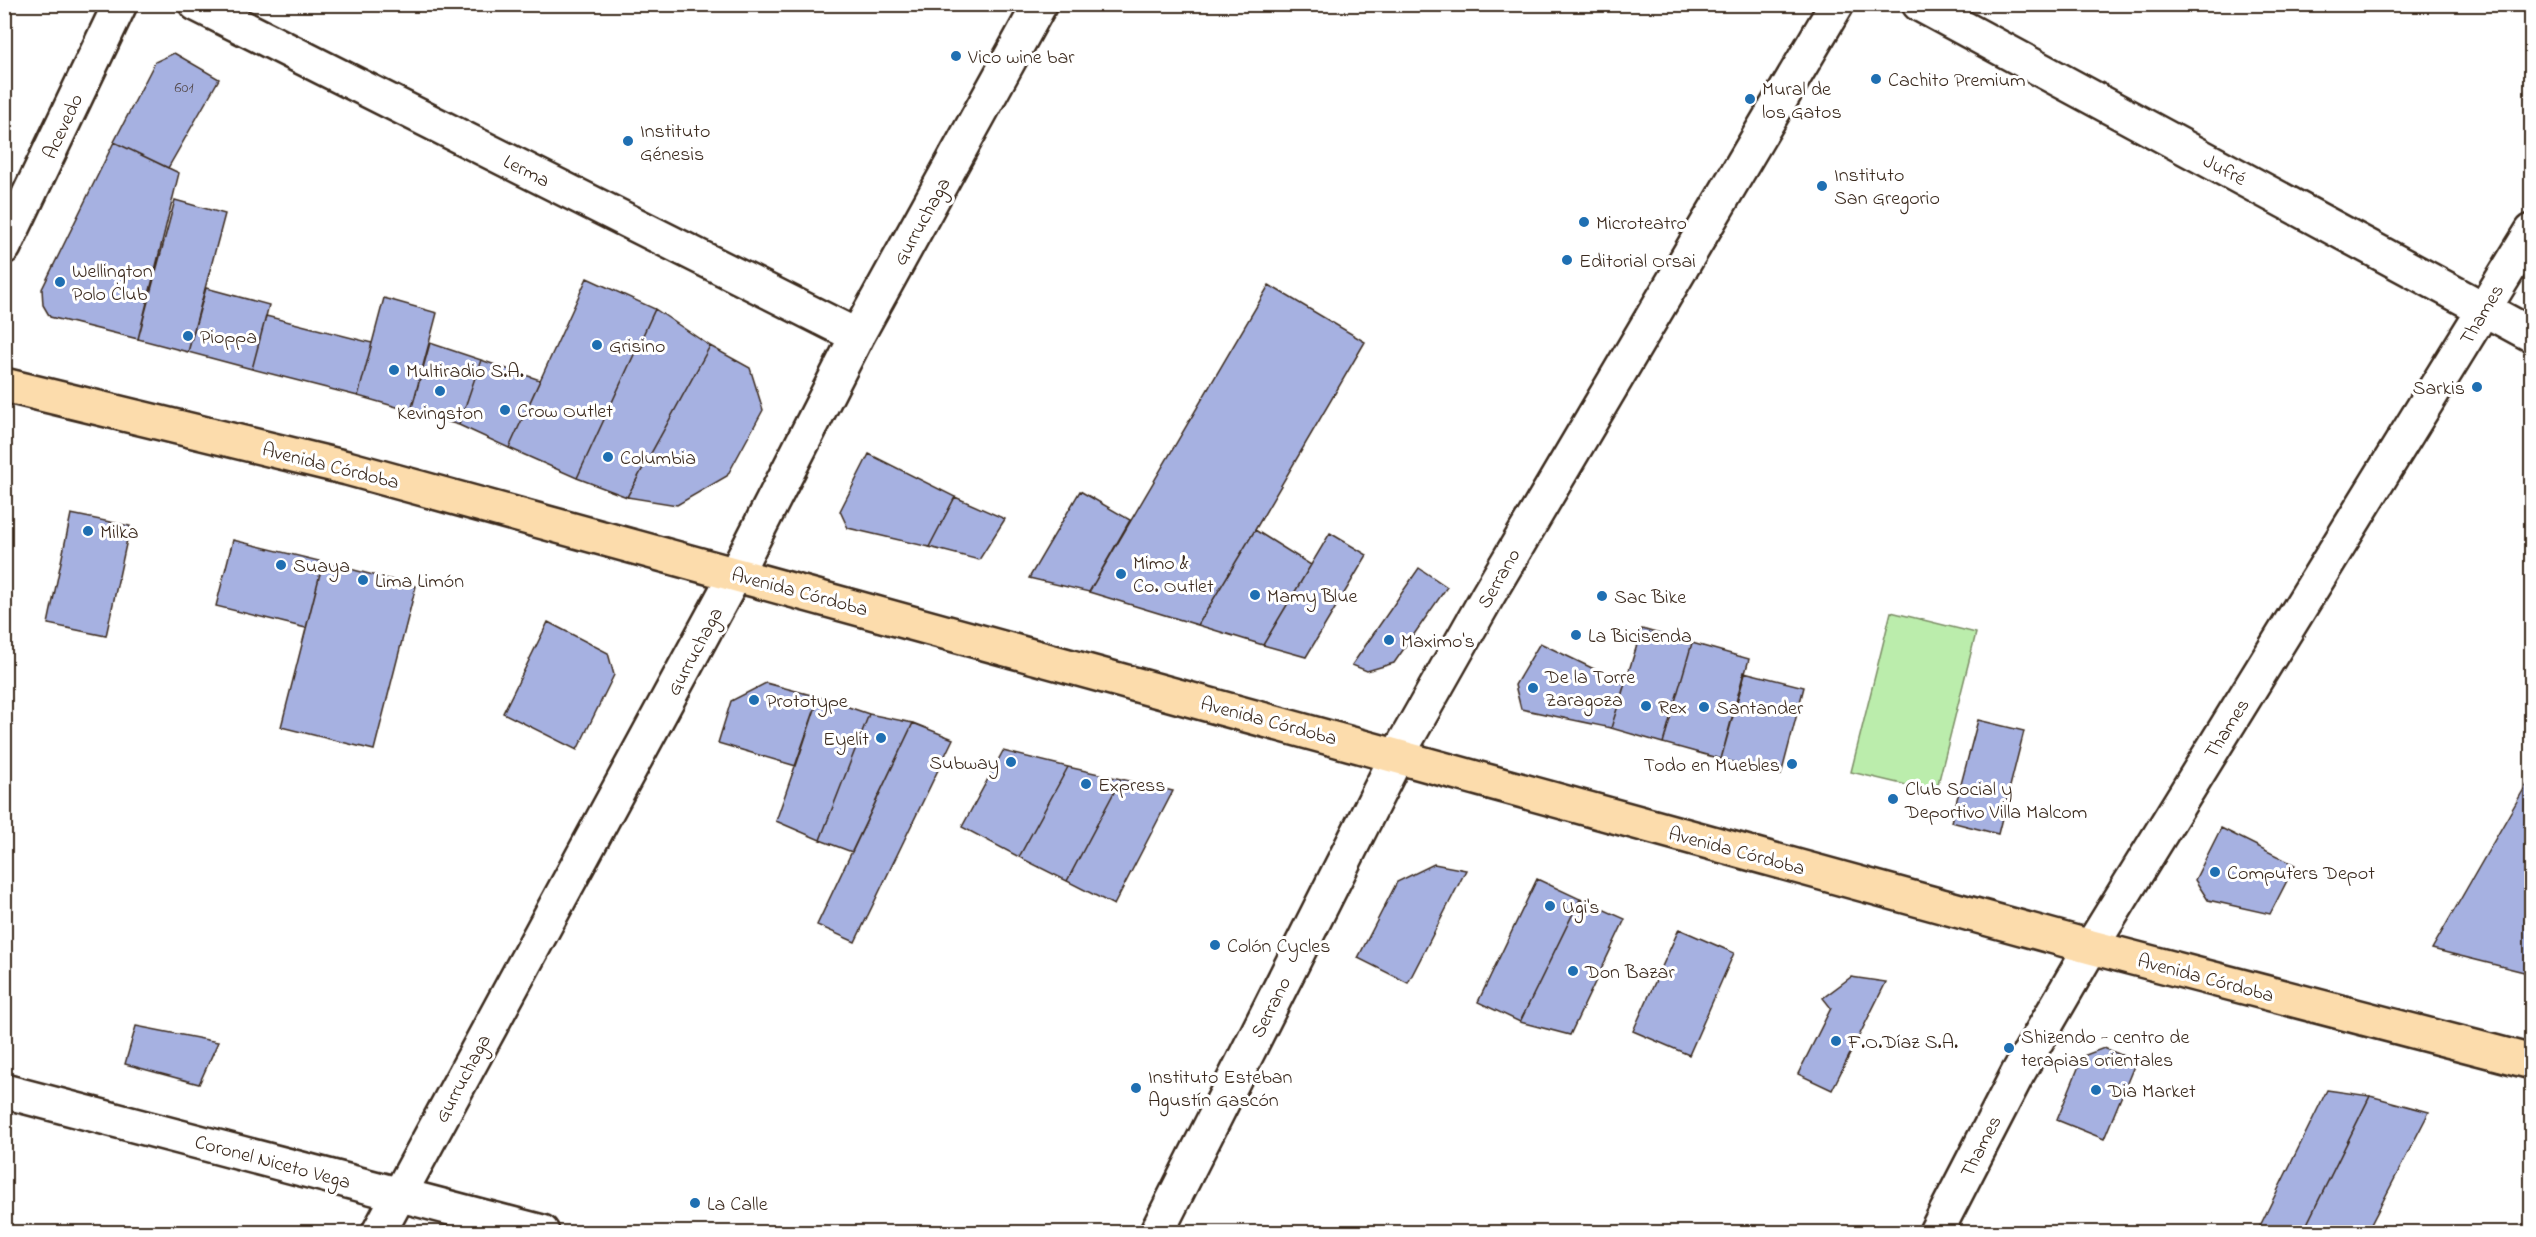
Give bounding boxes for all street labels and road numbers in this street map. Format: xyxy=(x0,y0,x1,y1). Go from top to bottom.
street label: Acevedo xyxy=(37,90,92,164)
street label: Lerma xyxy=(498,148,554,196)
street label: Jufré xyxy=(2197,148,2251,195)
street label: Gurruchaga xyxy=(887,173,960,272)
street label: Thames xyxy=(2454,279,2513,351)
street label: Avenida Córdoba xyxy=(259,436,402,498)
street label: Serrano xyxy=(1471,544,1529,615)
street label: Avenida Córdoba xyxy=(728,561,871,626)
street label: Gurruchaga xyxy=(661,603,733,702)
street label: Avenida Córdoba xyxy=(1197,690,1340,755)
street label: Thames xyxy=(2198,693,2258,765)
street label: Avenida Córdoba xyxy=(1665,820,1808,885)
street label: Avenida Córdoba xyxy=(2134,947,2277,1012)
street label: Serrano xyxy=(1244,972,1300,1044)
street label: Gurruchaga xyxy=(429,1030,501,1129)
street label: Thames xyxy=(1954,1111,2010,1183)
street label: Coronel Niceto Vega xyxy=(191,1129,354,1199)

